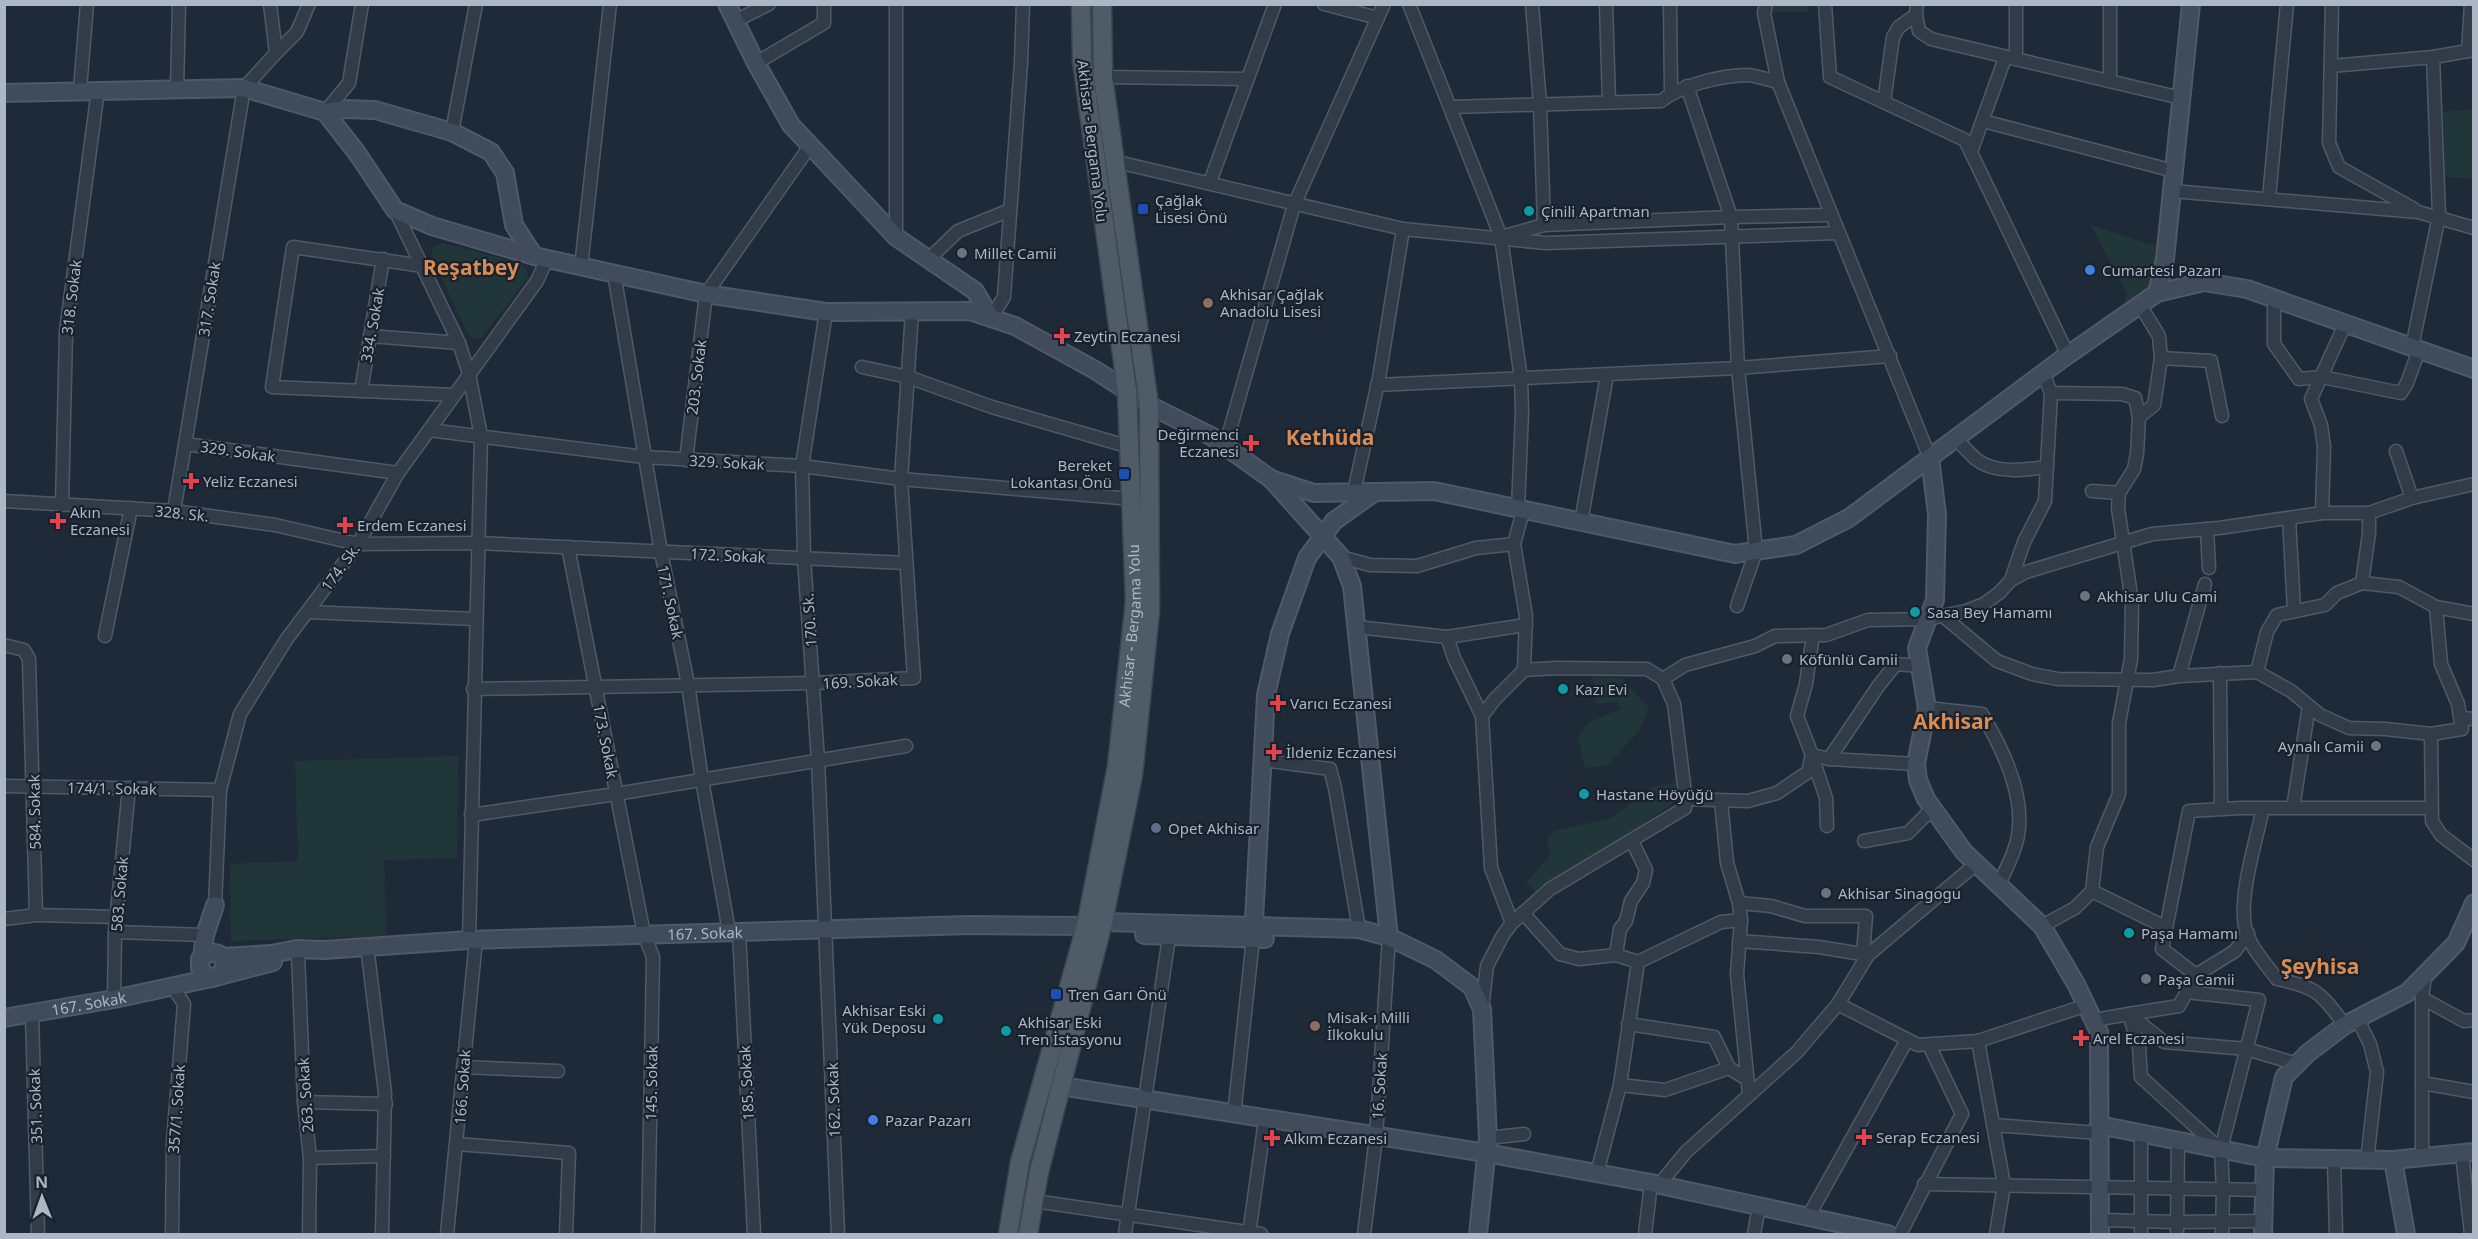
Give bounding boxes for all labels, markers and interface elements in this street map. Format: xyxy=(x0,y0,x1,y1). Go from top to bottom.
street label: Akhisar - Bergama Yolu xyxy=(1073,59,1113,223)
place label: Çağlak Lisesi Önü xyxy=(1155,190,1228,227)
place label: Çinili Apartman xyxy=(1541,201,1650,221)
marker: Çağlak Lisesi Önü xyxy=(1136,202,1150,216)
marker: Çinili Apartman xyxy=(1522,204,1536,218)
place label: Millet Camii xyxy=(974,243,1057,263)
marker: Millet Camii xyxy=(955,246,969,260)
district label: Reşatbey xyxy=(423,253,519,281)
street label: 318. Sokak xyxy=(56,258,86,336)
street label: 317. Sokak xyxy=(193,260,225,338)
place label: Cumartesi Pazarı xyxy=(2102,260,2221,280)
marker: Cumartesi Pazarı xyxy=(2083,263,2097,277)
place label: Akhisar Çağlak Anadolu Lisesi xyxy=(1220,284,1324,321)
street label: 334. Sokak xyxy=(356,286,388,364)
marker: Akhisar Çağlak Anadolu Lisesi xyxy=(1201,296,1215,310)
place label: Zeytin Eczanesi xyxy=(1074,326,1181,346)
marker: Zeytin Eczanesi xyxy=(1055,329,1069,343)
street label: 203. Sokak xyxy=(681,338,711,416)
district label: Kethüda xyxy=(1286,423,1374,451)
place label: Değirmenci Eczanesi xyxy=(1157,424,1239,461)
street label: 329. Sokak xyxy=(199,436,277,466)
marker: Değirmenci Eczanesi xyxy=(1244,436,1258,450)
street label: 329. Sokak xyxy=(689,450,765,474)
place label: Bereket Lokantası Önü xyxy=(1010,455,1113,492)
marker: Bereket Lokantası Önü xyxy=(1117,467,1131,481)
place label: Yeliz Eczanesi xyxy=(203,471,298,491)
marker: Yeliz Eczanesi xyxy=(184,474,198,488)
street label: 328. Sk. xyxy=(154,500,210,526)
place label: Akın Eczanesi xyxy=(70,502,130,539)
marker: Akın Eczanesi xyxy=(51,514,65,528)
place label: Erdem Eczanesi xyxy=(357,515,467,535)
marker: Erdem Eczanesi xyxy=(338,518,352,532)
street label: 174. Sk. xyxy=(316,539,364,595)
street label: 172. Sokak xyxy=(690,543,766,567)
street label: Akhisar - Bergama Yolu xyxy=(1113,544,1145,708)
street label: 171. Sokak xyxy=(653,563,689,641)
place label: Akhisar Ulu Cami xyxy=(2097,586,2217,606)
marker: Akhisar Ulu Cami xyxy=(2078,589,2092,603)
street label: 170. Sk. xyxy=(797,592,821,648)
place label: Sasa Bey Hamamı xyxy=(1927,602,2052,622)
marker: Sasa Bey Hamamı xyxy=(1908,605,1922,619)
place label: Köfünlü Camii xyxy=(1799,649,1898,669)
marker: Köfünlü Camii xyxy=(1780,652,1794,666)
street label: 169. Sokak xyxy=(822,669,898,693)
place label: Kazı Evi xyxy=(1575,679,1627,699)
marker: Kazı Evi xyxy=(1556,682,1570,696)
place label: Varıcı Eczanesi xyxy=(1290,693,1392,713)
marker: Varıcı Eczanesi xyxy=(1271,696,1285,710)
street label: 173. Sokak xyxy=(589,702,623,780)
district label: Akhisar xyxy=(1913,707,1994,735)
place label: Aynalı Camii xyxy=(2278,736,2364,756)
marker: Aynalı Camii xyxy=(2369,739,2383,753)
place label: İldeniz Eczanesi xyxy=(1286,742,1397,762)
marker: İldeniz Eczanesi xyxy=(1267,745,1281,759)
street label: 584. Sokak xyxy=(23,774,45,850)
street label: 174/1. Sokak xyxy=(67,777,157,799)
place label: Hastane Höyüğü xyxy=(1596,784,1713,804)
marker: Hastane Höyüğü xyxy=(1577,787,1591,801)
place label: Opet Akhisar xyxy=(1168,818,1259,838)
marker: Opet Akhisar xyxy=(1149,821,1163,835)
street label: 583. Sokak xyxy=(106,856,132,932)
place label: Akhisar Sinagogu xyxy=(1838,883,1961,903)
marker: Akhisar Sinagogu xyxy=(1819,886,1833,900)
street label: 167. Sokak xyxy=(667,922,743,944)
place label: Paşa Hamamı xyxy=(2141,923,2238,943)
marker: Paşa Hamamı xyxy=(2122,926,2136,940)
district label: Şeyhisa xyxy=(2281,952,2359,980)
place label: Paşa Camii xyxy=(2158,969,2235,989)
marker: Paşa Camii xyxy=(2139,972,2153,986)
place label: Tren Garı Önü xyxy=(1068,984,1167,1004)
street label: 167. Sokak xyxy=(50,987,128,1020)
marker: Tren Garı Önü xyxy=(1049,987,1063,1001)
place label: Akhisar Eski Yük Deposu xyxy=(842,1000,926,1037)
place label: Misak-ı Milli İlkokulu xyxy=(1327,1007,1410,1044)
marker: Akhisar Eski Yük Deposu xyxy=(931,1012,945,1026)
place label: Akhisar Eski Tren İstasyonu xyxy=(1018,1012,1122,1049)
marker: Misak-ı Milli İlkokulu xyxy=(1308,1019,1322,1033)
marker: Akhisar Eski Tren İstasyonu xyxy=(999,1024,1013,1038)
place label: Arel Eczanesi xyxy=(2093,1028,2185,1048)
marker: Arel Eczanesi xyxy=(2074,1031,2088,1045)
street label: 145. Sokak xyxy=(640,1045,662,1121)
street label: 185. Sokak xyxy=(734,1045,758,1121)
street label: 166. Sokak xyxy=(449,1049,475,1125)
street label: 16. Sokak xyxy=(1367,1052,1391,1120)
street label: 263. Sokak xyxy=(292,1057,318,1133)
street label: 162. Sokak xyxy=(822,1062,844,1138)
street label: 357/1. Sokak xyxy=(163,1064,189,1154)
street label: 351. Sokak xyxy=(24,1068,46,1144)
place label: Pazar Pazarı xyxy=(885,1110,971,1130)
marker: Pazar Pazarı xyxy=(866,1113,880,1127)
place label: Serap Eczanesi xyxy=(1876,1127,1980,1147)
place label: Alkım Eczanesi xyxy=(1284,1128,1387,1148)
marker: Serap Eczanesi xyxy=(1857,1130,1871,1144)
marker: Alkım Eczanesi xyxy=(1265,1131,1279,1145)
north arrow xyxy=(12,1167,72,1227)
text: N xyxy=(35,1171,48,1193)

